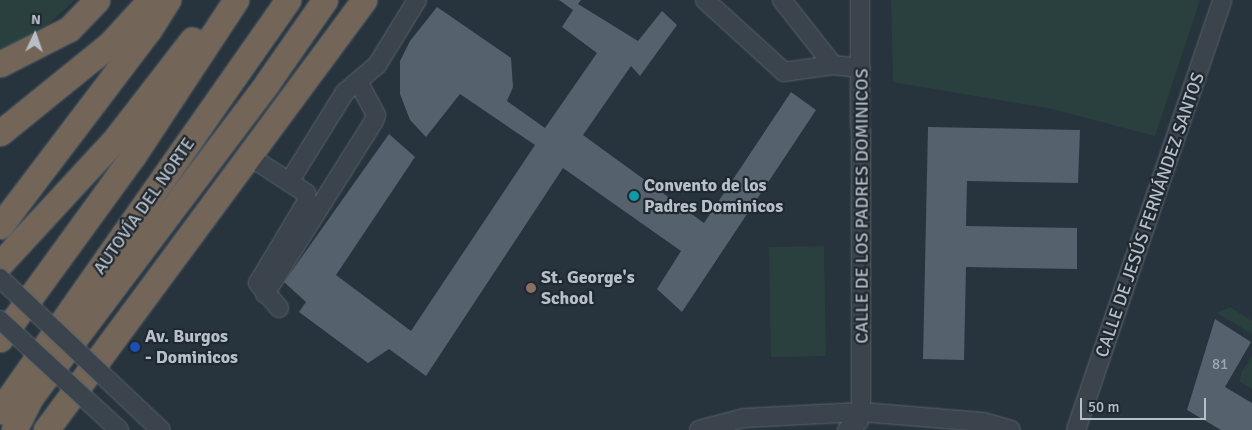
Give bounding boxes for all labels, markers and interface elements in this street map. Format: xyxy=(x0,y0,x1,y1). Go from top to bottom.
north arrow xyxy=(10,10,60,60)
text: N xyxy=(30,11,41,28)
street label: CALLE DE LOS PADRES DOMINICOS xyxy=(851,68,873,344)
street label: CALLE DE JESÚS FERNÁNDEZ SANTOS xyxy=(1091,70,1209,360)
street label: AUTOVÍA DEL NORTE xyxy=(89,133,199,279)
place label: Convento de los Padres Dominicos xyxy=(644,175,783,218)
marker: Convento de los Padres Dominicos xyxy=(628,190,640,202)
place label: St. George's School xyxy=(541,267,635,310)
marker: St. George's School xyxy=(525,282,537,294)
place label: Av. Burgos - Dominicos xyxy=(145,326,238,368)
marker: Av. Burgos - Dominicos xyxy=(129,341,141,353)
house number: 81 xyxy=(1212,356,1228,374)
scale bar xyxy=(1082,388,1208,420)
text: 50 m xyxy=(1088,398,1119,416)

